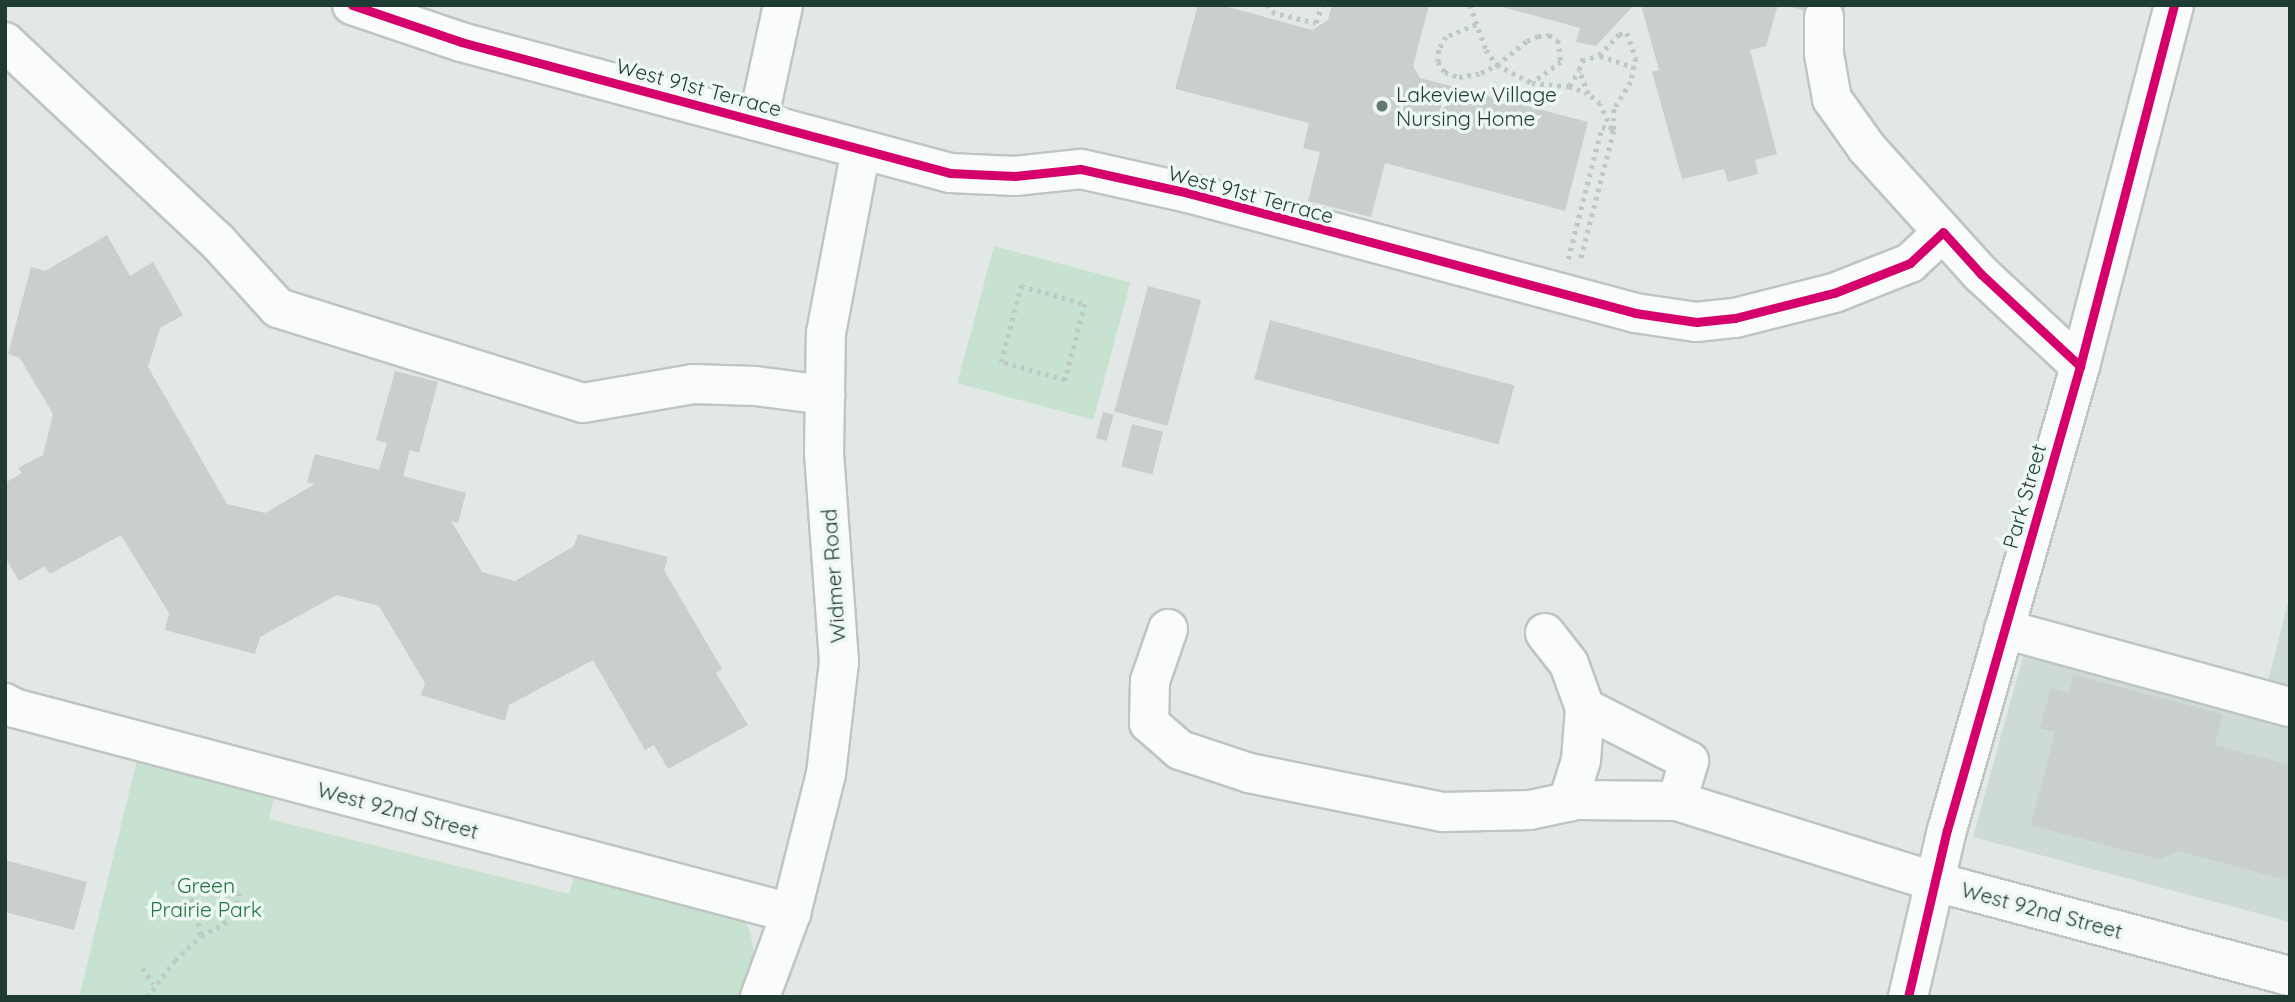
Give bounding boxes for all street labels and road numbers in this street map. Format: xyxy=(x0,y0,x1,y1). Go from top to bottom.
street label: West 91st Terrace xyxy=(613,53,785,121)
street label: West 91st Terrace xyxy=(1165,160,1337,228)
street label: Park Street xyxy=(1997,441,2051,551)
street label: Widmer Road xyxy=(816,508,850,644)
street label: West 92nd Street xyxy=(315,776,481,844)
street label: West 92nd Street xyxy=(1959,876,2125,944)

